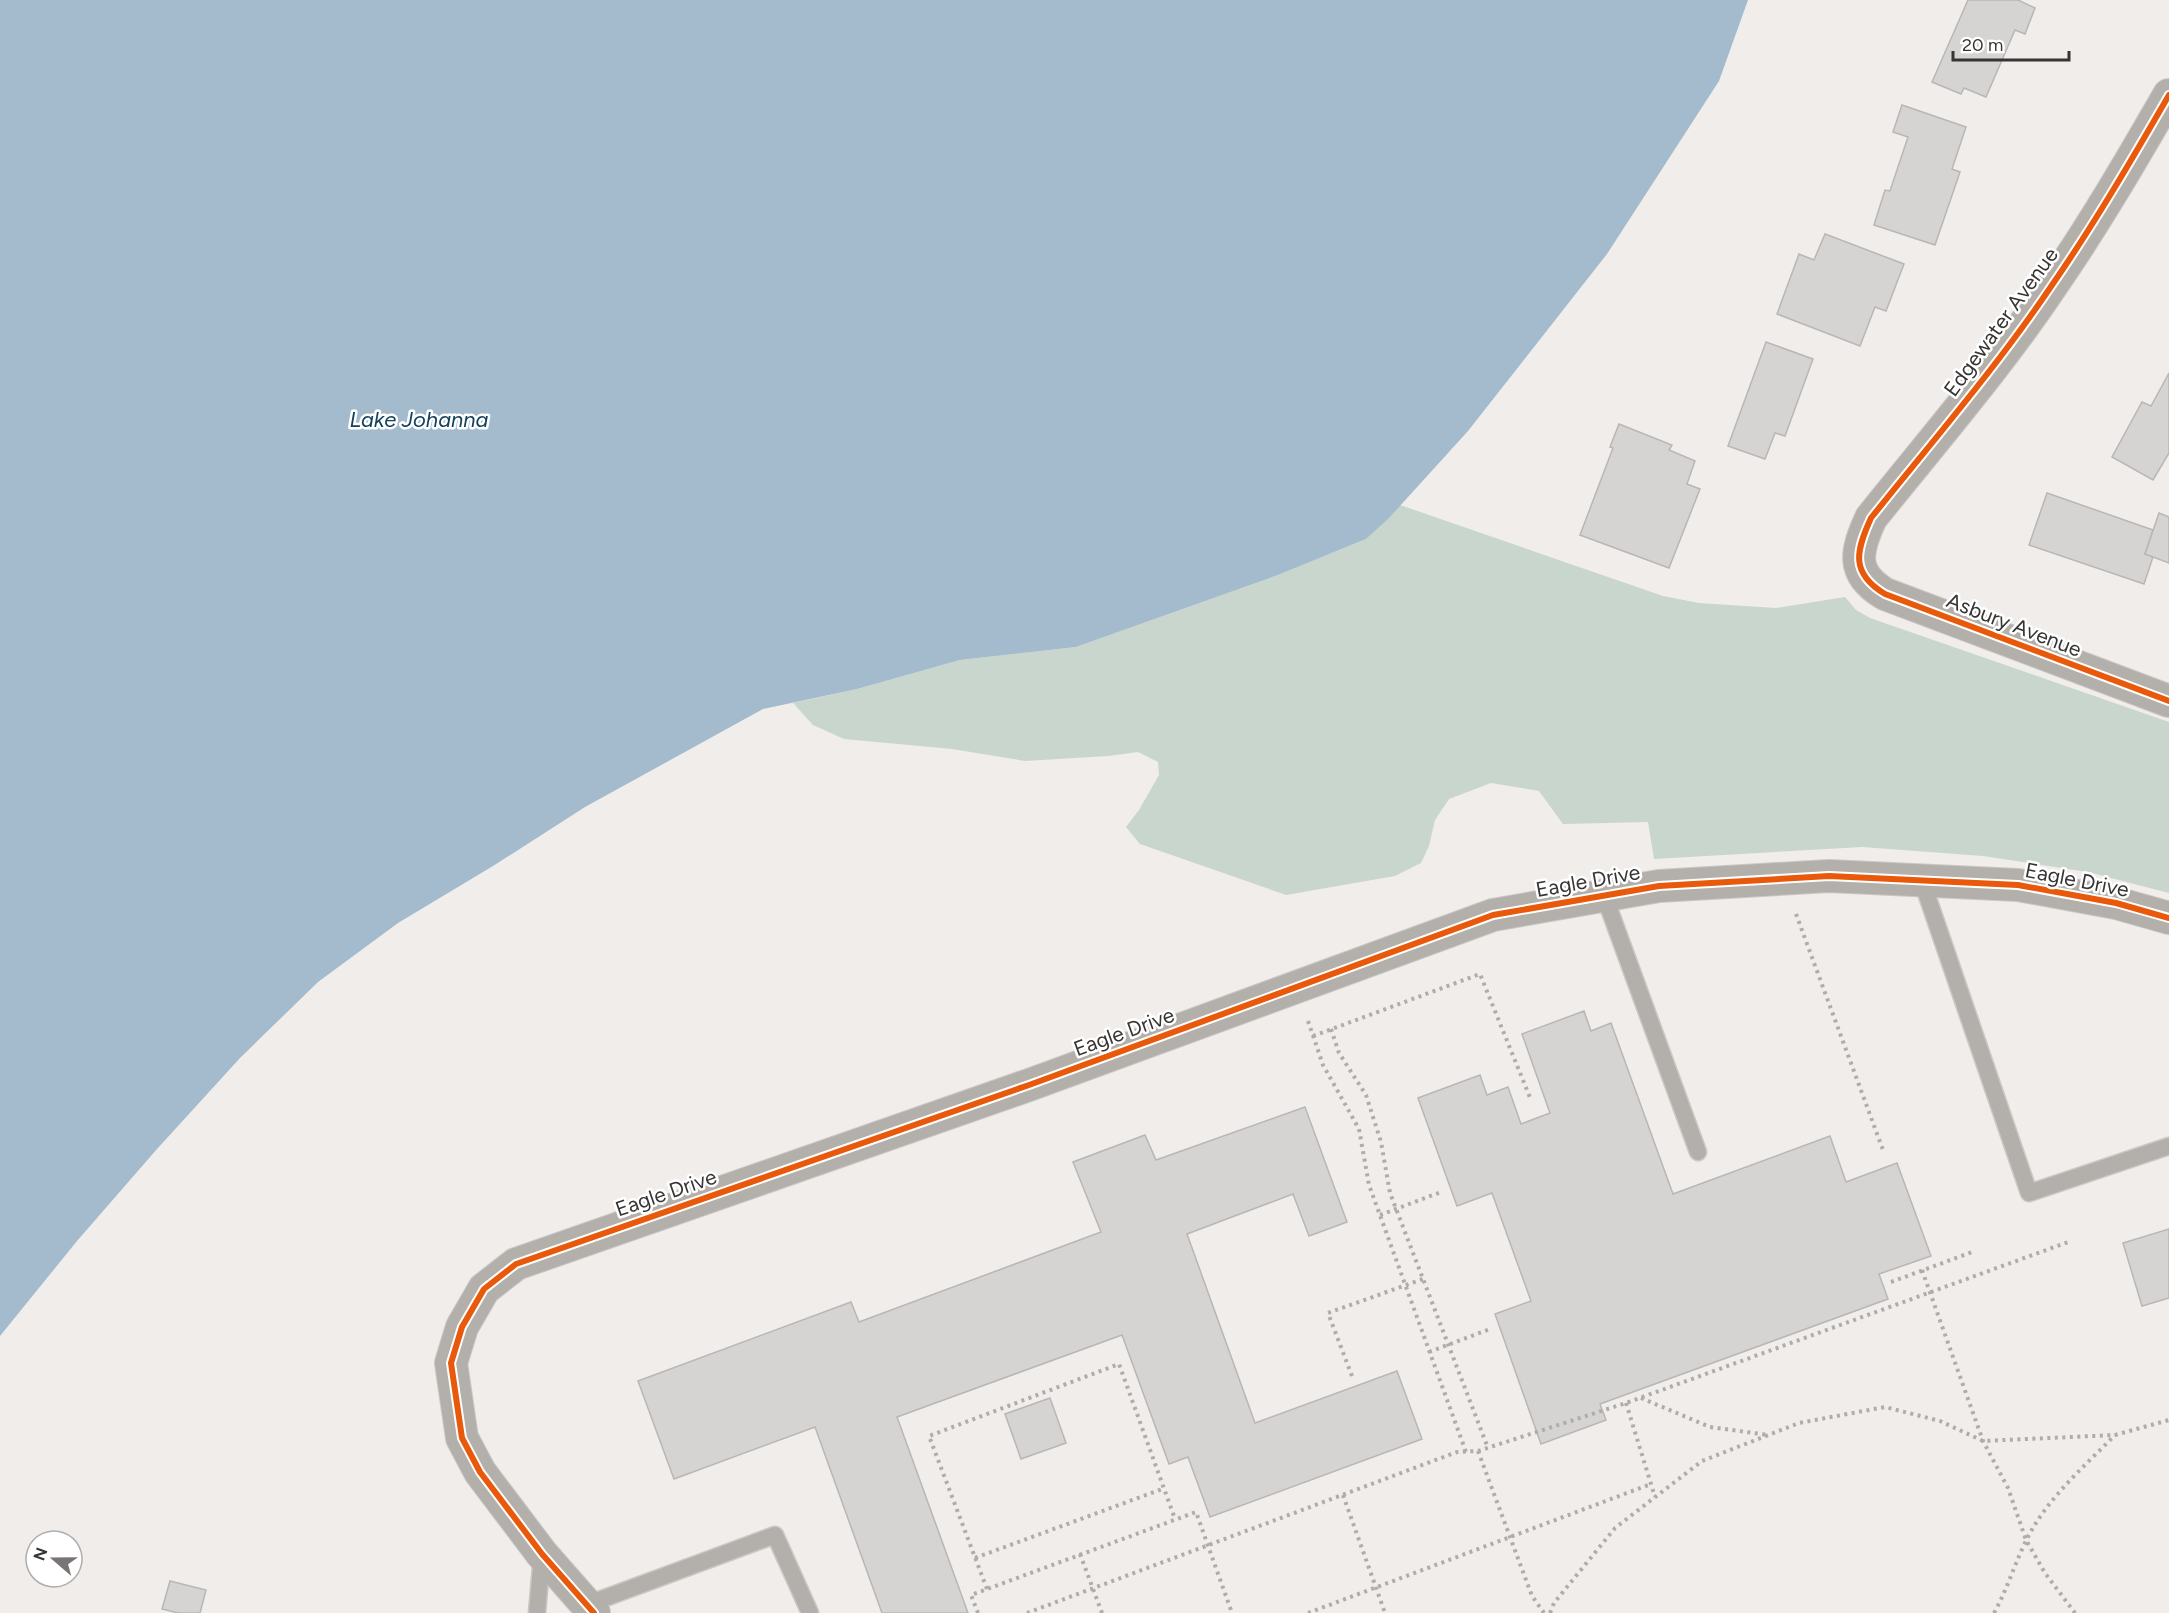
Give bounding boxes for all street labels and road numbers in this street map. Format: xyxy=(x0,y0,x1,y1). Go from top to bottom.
street label: Edgewater Avenue xyxy=(1938,242,2063,401)
street label: Asbury Avenue xyxy=(1943,587,2085,662)
street label: Eagle Drive xyxy=(2023,857,2131,902)
street label: Eagle Drive xyxy=(1534,859,1642,902)
street label: Eagle Drive xyxy=(1070,1002,1178,1061)
street label: Eagle Drive xyxy=(612,1164,720,1221)

